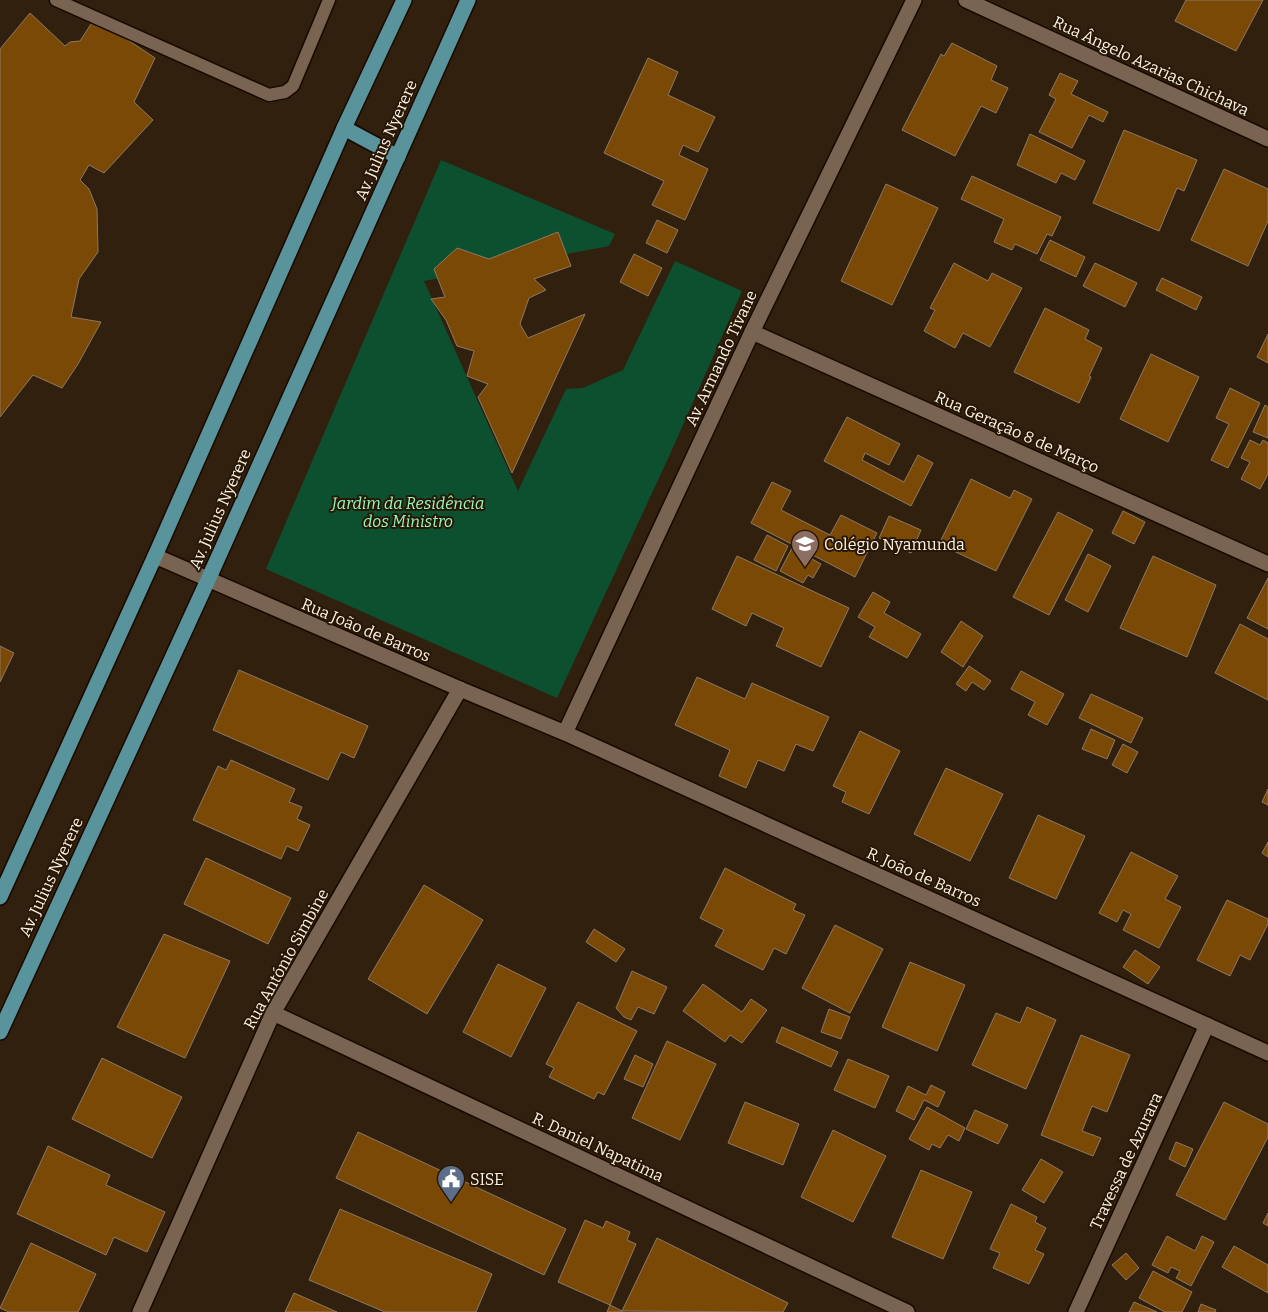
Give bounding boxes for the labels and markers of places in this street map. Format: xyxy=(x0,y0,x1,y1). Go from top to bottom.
school or university icon: Colégio Nyamunda xyxy=(790,529,820,568)
place label: Colégio Nyamunda xyxy=(824,535,965,554)
public building icon: SISE xyxy=(436,1164,466,1203)
place label: SISE xyxy=(470,1170,504,1189)

